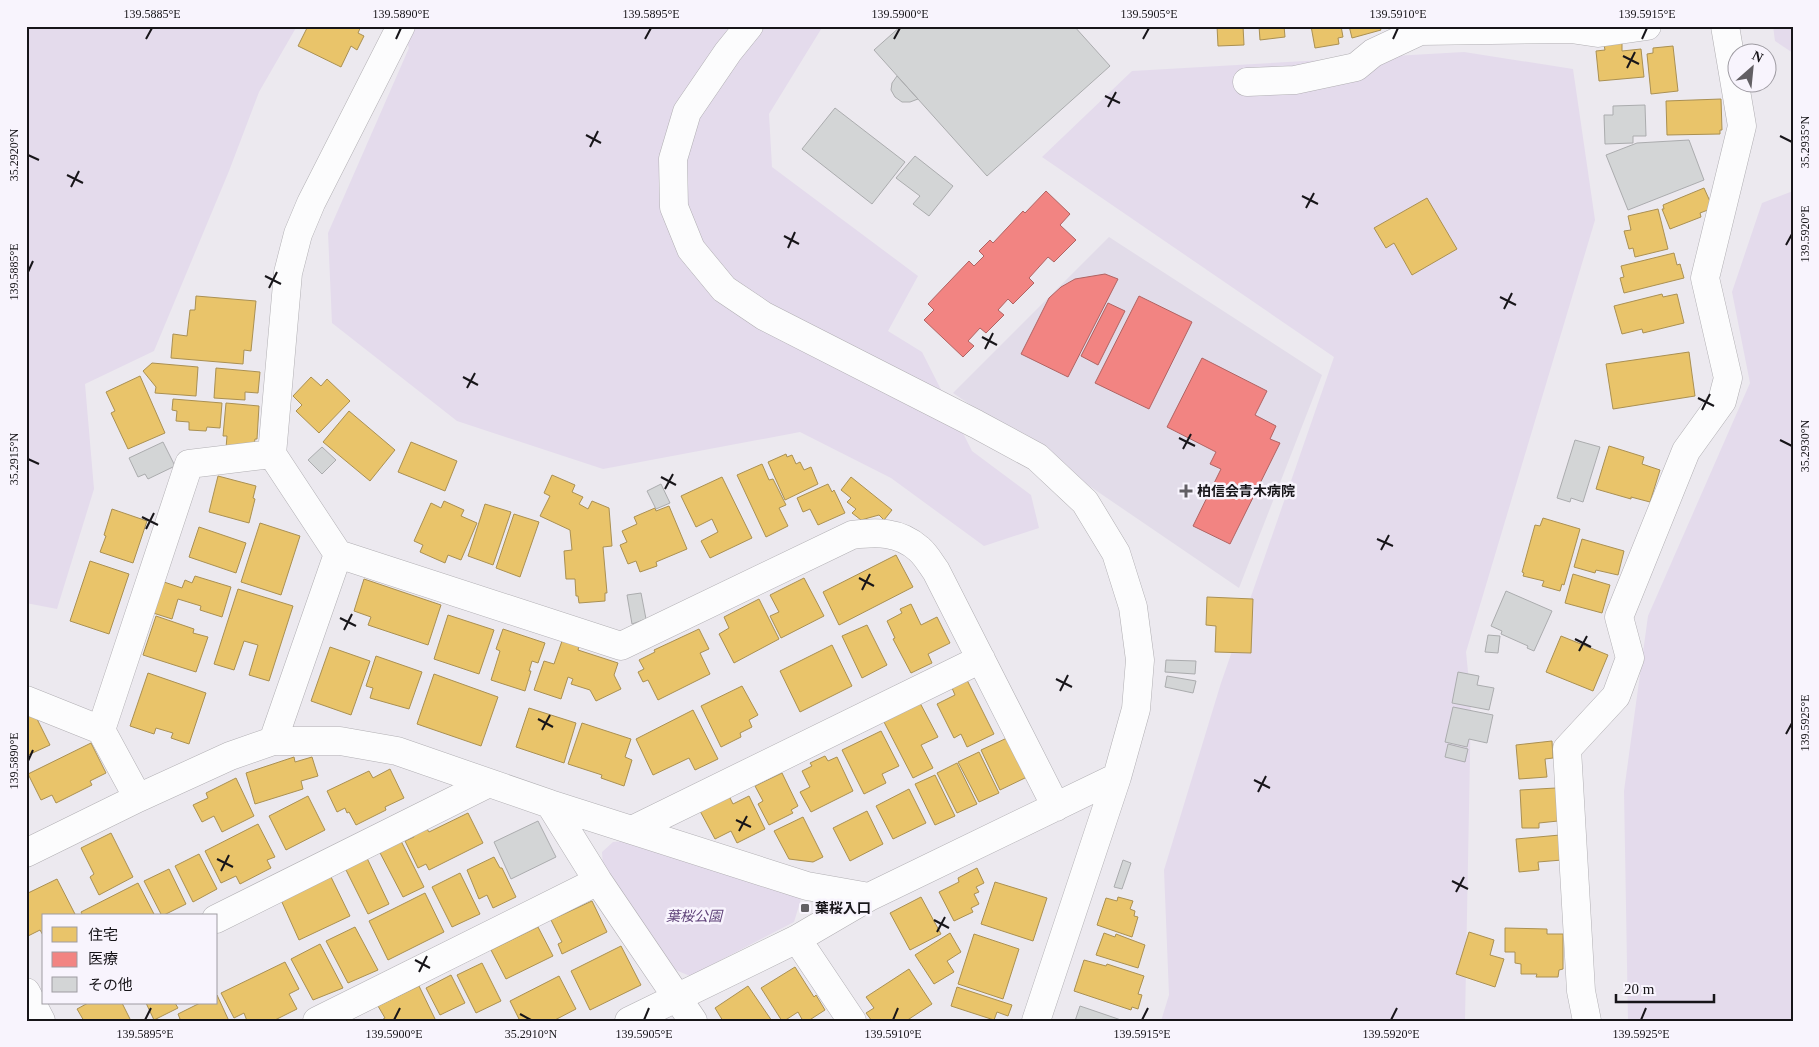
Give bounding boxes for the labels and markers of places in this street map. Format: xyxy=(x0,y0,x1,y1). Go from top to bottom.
marker: 柏信会青木病院 xyxy=(1179,484,1193,498)
place label: 柏信会青木病院 xyxy=(1197,484,1295,499)
place label: 葉桜入口 xyxy=(815,901,871,916)
marker: 葉桜入口 xyxy=(799,902,811,914)

